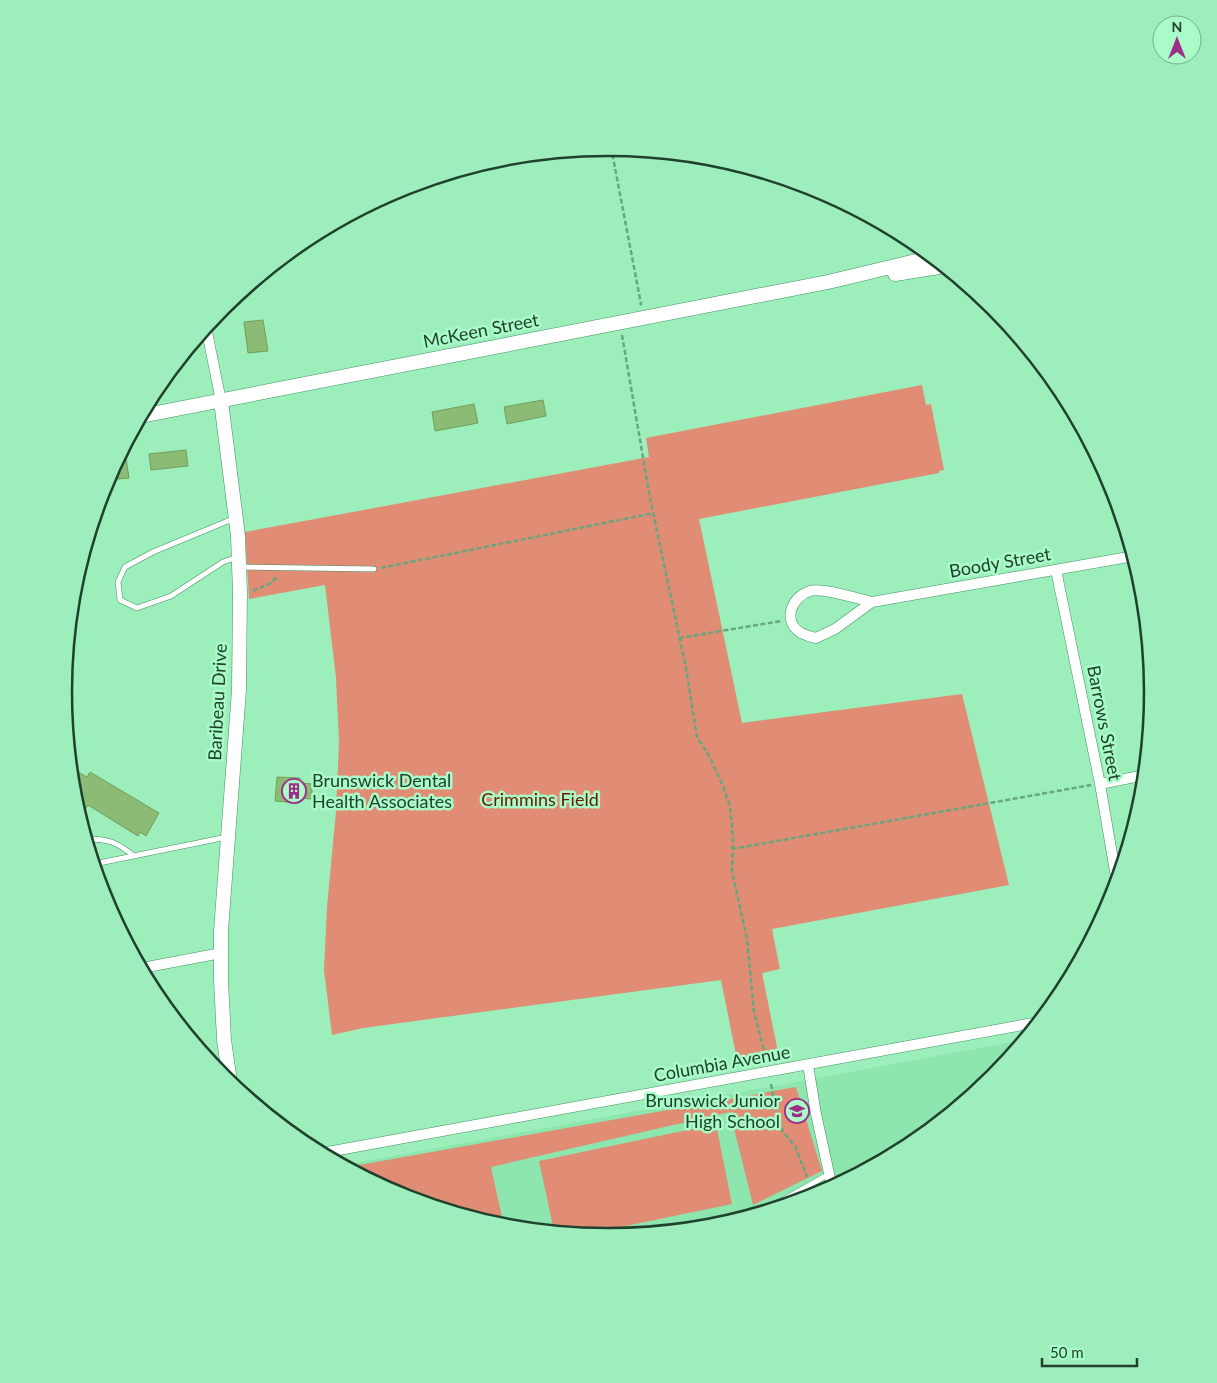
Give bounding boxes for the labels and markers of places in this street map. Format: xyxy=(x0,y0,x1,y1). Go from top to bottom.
place label: Brunswick Dental Health Associates xyxy=(312,769,452,812)
building icon: Brunswick Dental Health Associates xyxy=(281,778,307,804)
place label: Brunswick Junior High School xyxy=(645,1089,780,1132)
school or university icon: Brunswick Junior High School xyxy=(784,1098,810,1124)

